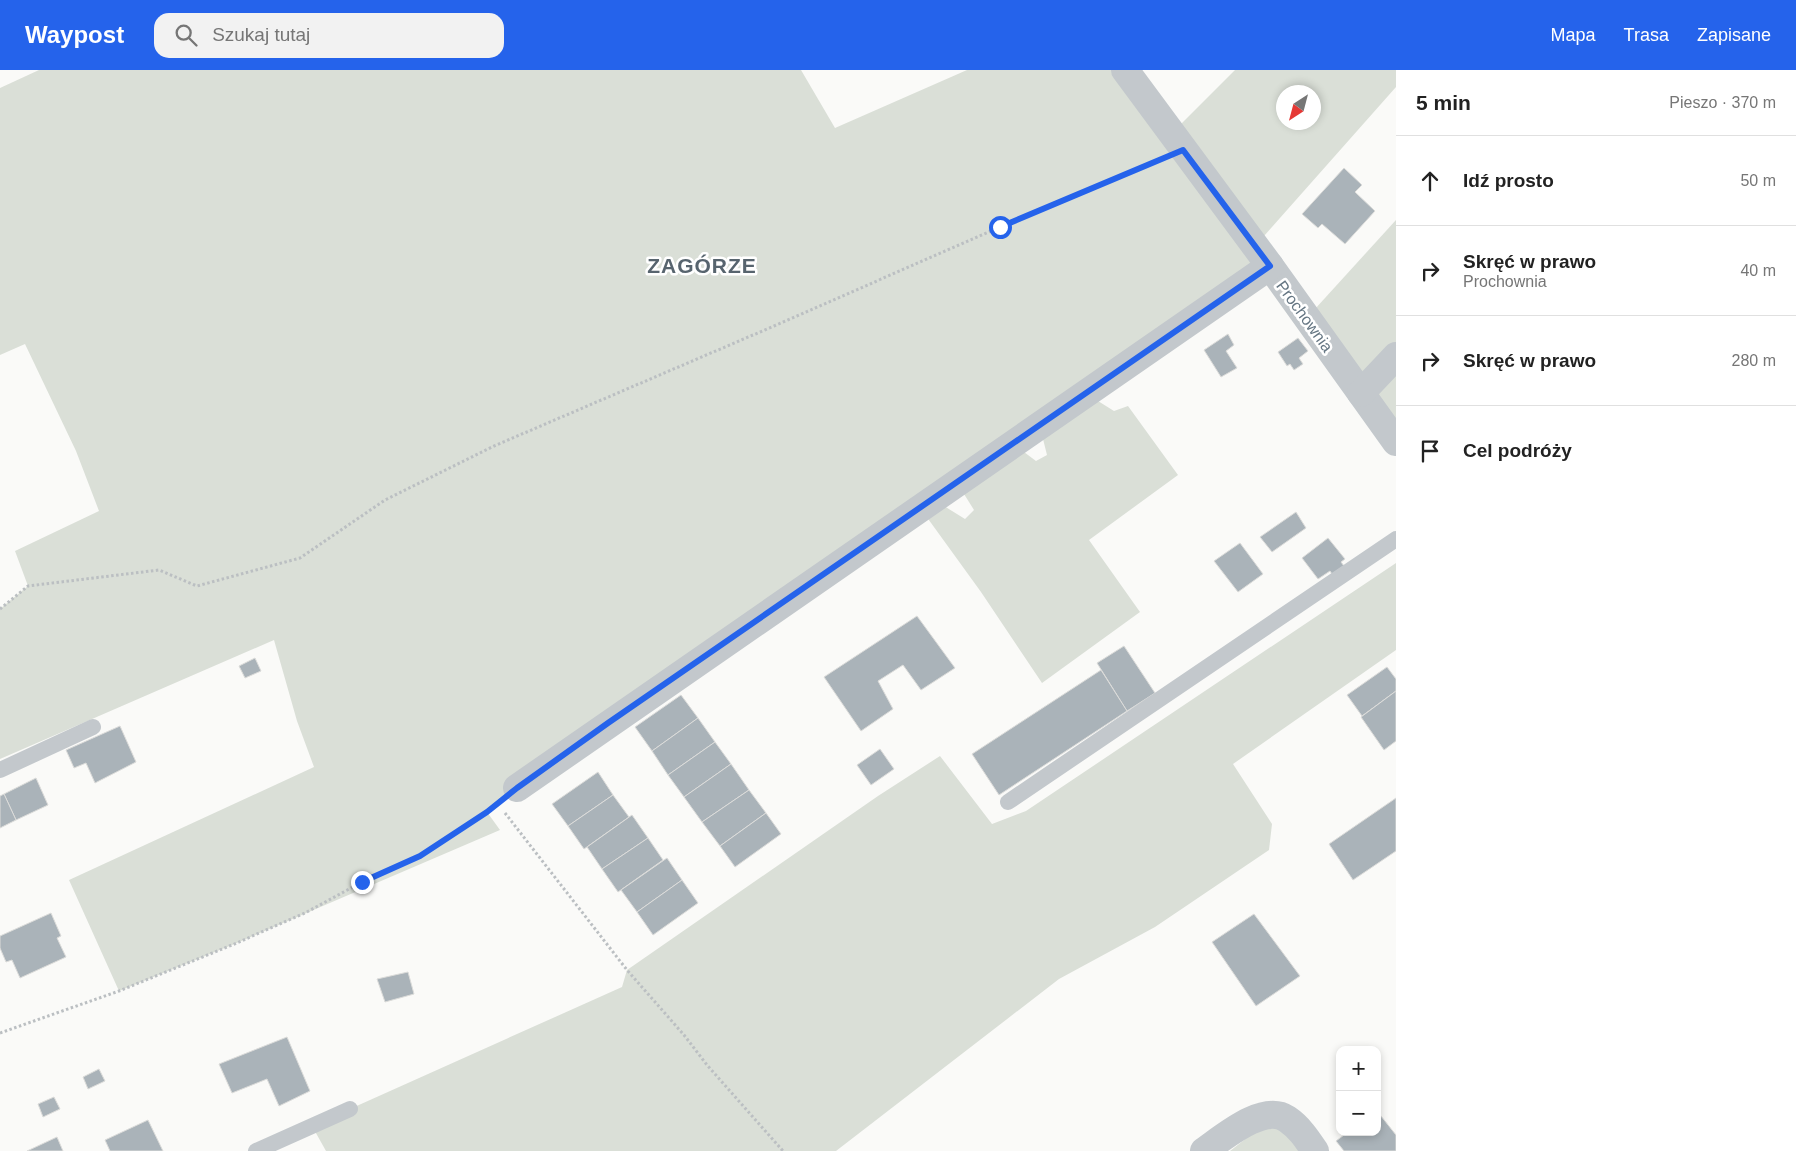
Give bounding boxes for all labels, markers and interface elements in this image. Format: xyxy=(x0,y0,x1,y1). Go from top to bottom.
search box xyxy=(154,13,504,58)
text: Waypost xyxy=(25,21,124,48)
icon: search xyxy=(172,21,200,49)
text: Szukaj tutaj xyxy=(212,24,310,45)
text: Mapa xyxy=(1551,25,1596,45)
text: Trasa xyxy=(1624,25,1669,45)
text: Zapisane xyxy=(1697,25,1771,45)
north arrow xyxy=(1276,85,1321,130)
text: 5 min xyxy=(1416,91,1471,114)
text: Pieszo · 370 m xyxy=(1669,94,1776,111)
icon: ahead xyxy=(1416,167,1444,195)
text: Idź prosto xyxy=(1463,170,1554,191)
text: 50 m xyxy=(1740,172,1776,189)
route start xyxy=(989,216,1012,239)
text: Skręć w prawo xyxy=(1463,251,1596,272)
district label: ZAGÓRZE xyxy=(647,254,757,277)
icon: right xyxy=(1416,257,1444,285)
text: 40 m xyxy=(1740,262,1776,279)
text: Prochownia xyxy=(1463,273,1547,290)
street label: Prochownia xyxy=(1273,277,1336,355)
icon: right xyxy=(1416,347,1444,375)
text: Skręć w prawo xyxy=(1463,350,1596,371)
text: 280 m xyxy=(1732,352,1776,369)
icon: arrive xyxy=(1416,437,1444,465)
text: Cel podróży xyxy=(1463,440,1572,461)
route end xyxy=(351,871,374,894)
map controls xyxy=(1336,1046,1381,1136)
button: + xyxy=(1336,1046,1381,1091)
button: − xyxy=(1336,1091,1381,1136)

